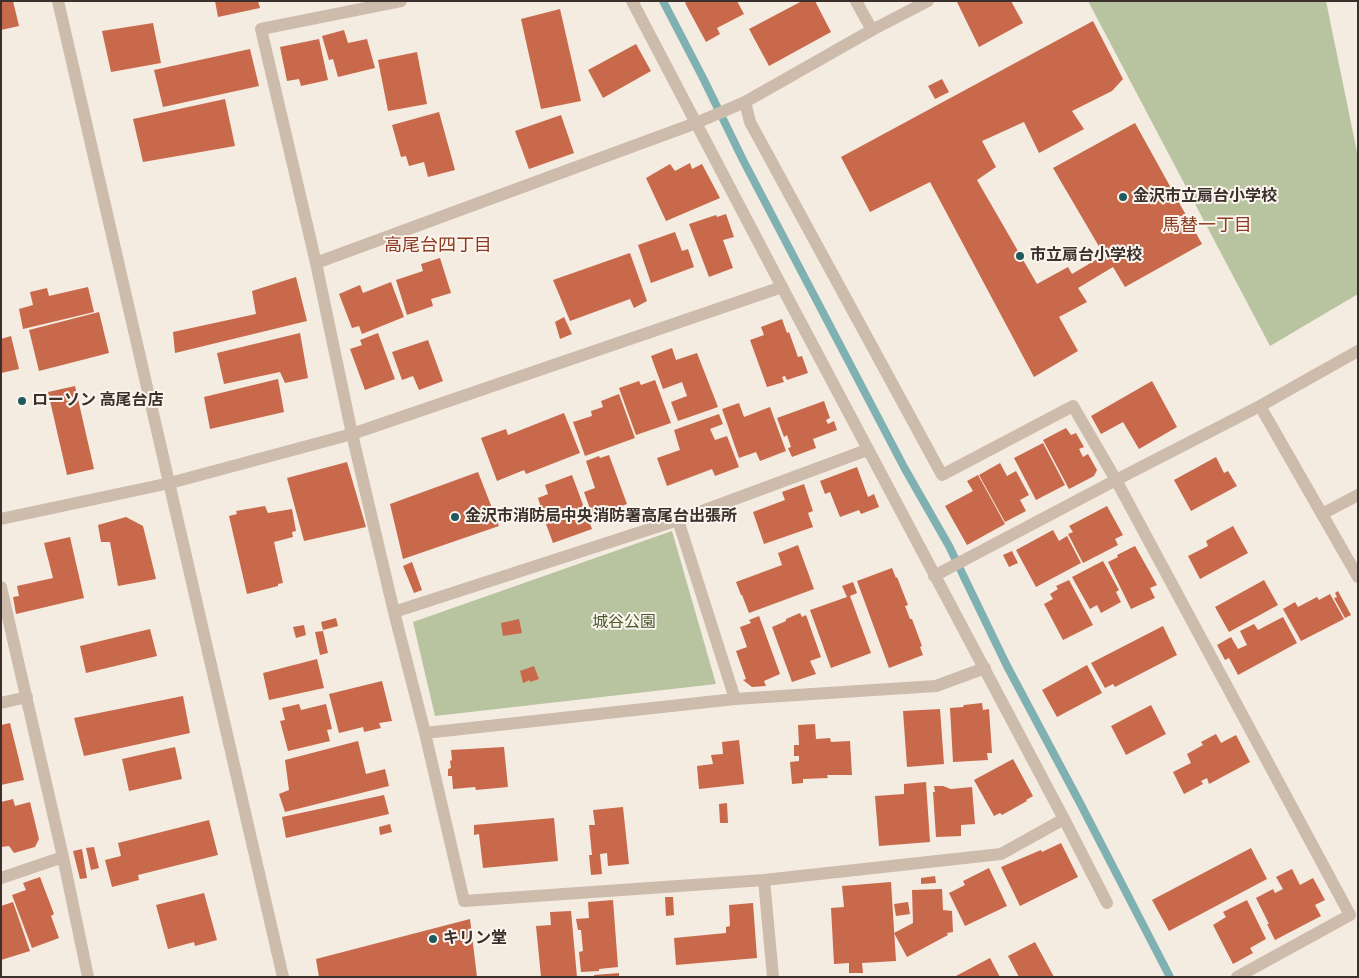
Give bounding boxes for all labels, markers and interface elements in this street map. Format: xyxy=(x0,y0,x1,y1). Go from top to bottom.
place label: 金沢市立扇台小学校 xyxy=(1133,187,1277,207)
marker: 金沢市立扇台小学校 xyxy=(1117,191,1129,203)
district label: 馬替一丁目 xyxy=(1162,215,1252,237)
district label: 高尾台四丁目 xyxy=(384,235,492,257)
place label: 市立扇台小学校 xyxy=(1030,246,1142,266)
marker: 市立扇台小学校 xyxy=(1014,250,1026,262)
place label: ローソン 高尾台店 xyxy=(32,391,163,411)
marker: ローソン 高尾台店 xyxy=(16,395,28,407)
place label: 金沢市消防局中央消防署高尾台出張所 xyxy=(465,507,737,527)
marker: 金沢市消防局中央消防署高尾台出張所 xyxy=(449,511,461,523)
park label: 城谷公園 xyxy=(592,613,656,633)
place label: キリン堂 xyxy=(443,929,507,949)
marker: キリン堂 xyxy=(427,933,439,945)

